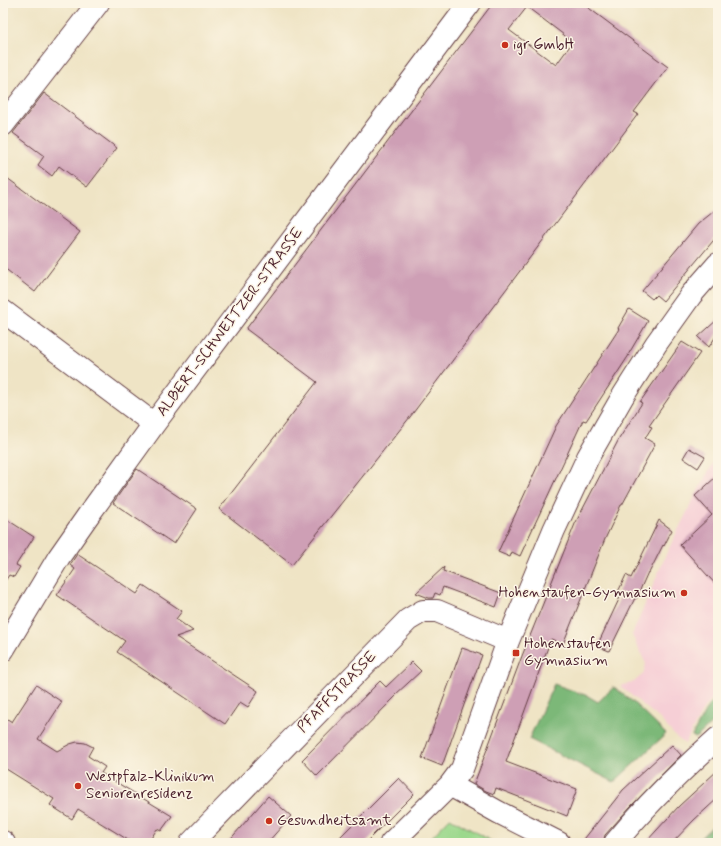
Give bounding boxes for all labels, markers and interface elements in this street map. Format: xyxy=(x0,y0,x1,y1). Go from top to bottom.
place label: igr GmbH xyxy=(513,35,574,55)
marker: igr GmbH xyxy=(500,40,510,50)
street label: ALBERT-SCHWEITZER-STRASSE xyxy=(152,223,308,421)
place label: Hohenstaufen-Gymnasium xyxy=(498,583,676,603)
marker: Hohenstaufen-Gymnasium xyxy=(679,588,689,598)
place label: Hohenstaufen Gymnasium xyxy=(524,634,611,671)
street label: PFAFFSTRASSE xyxy=(293,647,381,737)
marker: Hohenstaufen Gymnasium xyxy=(511,648,521,658)
place label: Westpfalz-Klinikum Seniorenresidenz xyxy=(86,767,215,804)
marker: Westpfalz-Klinikum Seniorenresidenz xyxy=(73,781,83,791)
place label: Gesundheitsamt xyxy=(277,811,391,831)
marker: Gesundheitsamt xyxy=(264,816,274,826)

